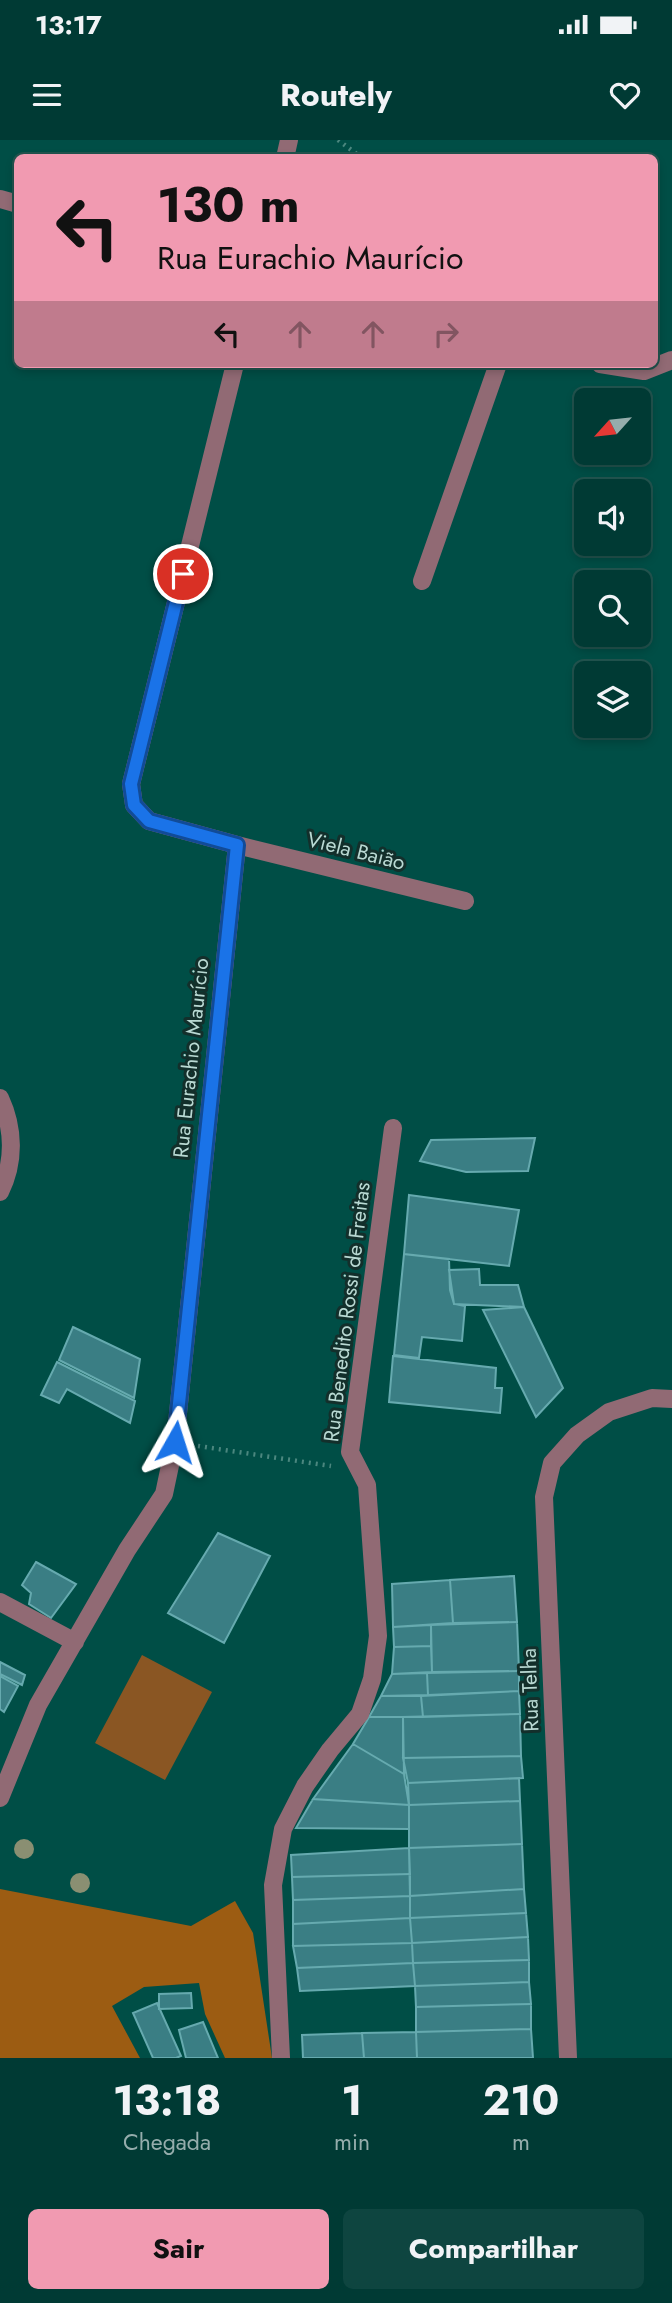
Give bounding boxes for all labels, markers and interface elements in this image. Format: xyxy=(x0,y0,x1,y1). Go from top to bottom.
text: 13:17 xyxy=(35,6,102,44)
text: Routely xyxy=(280,72,392,118)
icon: menu xyxy=(28,76,66,114)
icon: heart xyxy=(606,76,644,114)
text: 130 m xyxy=(157,170,300,240)
icon: left xyxy=(42,182,133,273)
text: Rua Eurachio Maurício xyxy=(157,235,463,281)
icon: left xyxy=(208,315,246,353)
icon: ahead xyxy=(281,315,319,353)
icon: ahead xyxy=(354,315,392,353)
icon: right xyxy=(427,315,465,353)
north arrow xyxy=(574,388,651,466)
map controls xyxy=(574,388,651,738)
button: sound xyxy=(574,479,651,556)
pin xyxy=(153,544,213,604)
icon: arrive xyxy=(164,555,202,593)
button: search xyxy=(574,570,651,647)
button: layers xyxy=(574,661,651,738)
street label: Viela Baião xyxy=(304,824,408,878)
street label: Rua Eurachio Maurício xyxy=(166,956,216,1160)
street label: Rua Benedito Rossi de Freitas xyxy=(316,1180,378,1444)
position arrow xyxy=(138,1405,212,1479)
street label: Rua Telha xyxy=(514,1648,546,1732)
text: 13:18 xyxy=(113,2070,221,2131)
text: 1 xyxy=(341,2070,363,2131)
text: 210 xyxy=(483,2070,559,2131)
text: Chegada xyxy=(123,2125,211,2159)
text: min xyxy=(334,2125,370,2159)
text: m xyxy=(512,2125,530,2159)
button: Sair xyxy=(28,2209,329,2289)
button: Compartilhar xyxy=(343,2209,644,2289)

